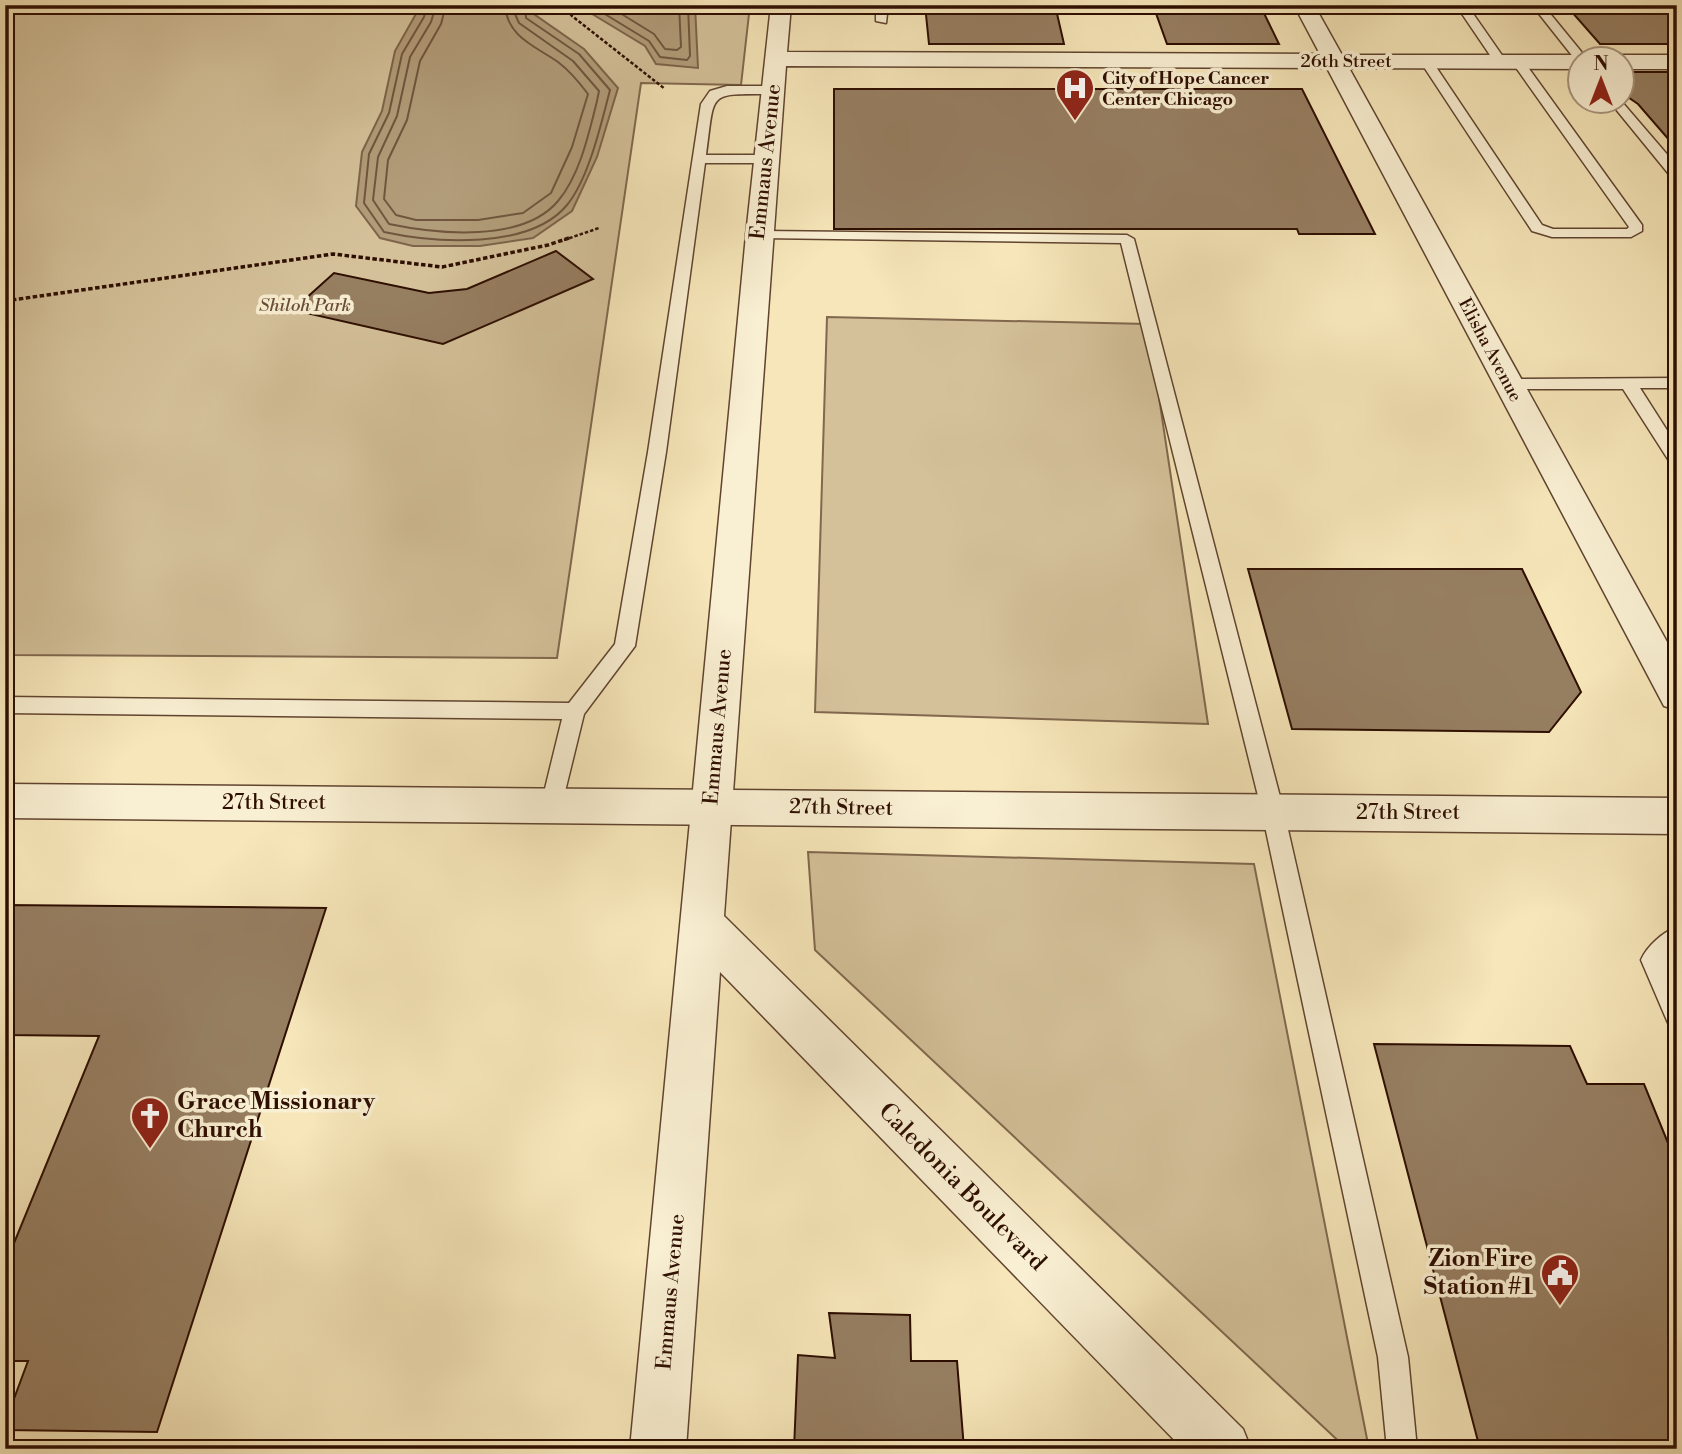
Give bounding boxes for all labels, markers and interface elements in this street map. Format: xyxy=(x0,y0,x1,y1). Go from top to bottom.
north arrow xyxy=(1566,46,1636,116)
street label: 26th Street xyxy=(1300,50,1392,73)
text: N xyxy=(1593,52,1609,76)
hospital icon: City of Hope Cancer Center Chicago xyxy=(1054,67,1096,122)
place label: City of Hope Cancer Center Chicago xyxy=(1102,67,1269,111)
street label: Emmaus Avenue xyxy=(745,83,787,241)
park label: Shiloh Park xyxy=(259,294,351,317)
street label: Elisha Avenue xyxy=(1453,294,1527,406)
street label: Emmaus Avenue xyxy=(698,648,738,806)
street label: 27th Street xyxy=(222,790,327,816)
street label: 27th Street xyxy=(789,794,894,822)
street label: 27th Street xyxy=(1356,800,1461,826)
place label: Grace Missionary Church xyxy=(177,1087,376,1145)
church icon: Grace Missionary Church xyxy=(129,1095,171,1150)
street label: Caledonia Boulevard xyxy=(872,1097,1053,1278)
street label: Emmaus Avenue xyxy=(651,1213,691,1371)
place label: Zion Fire Station #1 xyxy=(1423,1244,1533,1302)
public building icon: Zion Fire Station #1 xyxy=(1539,1252,1581,1307)

